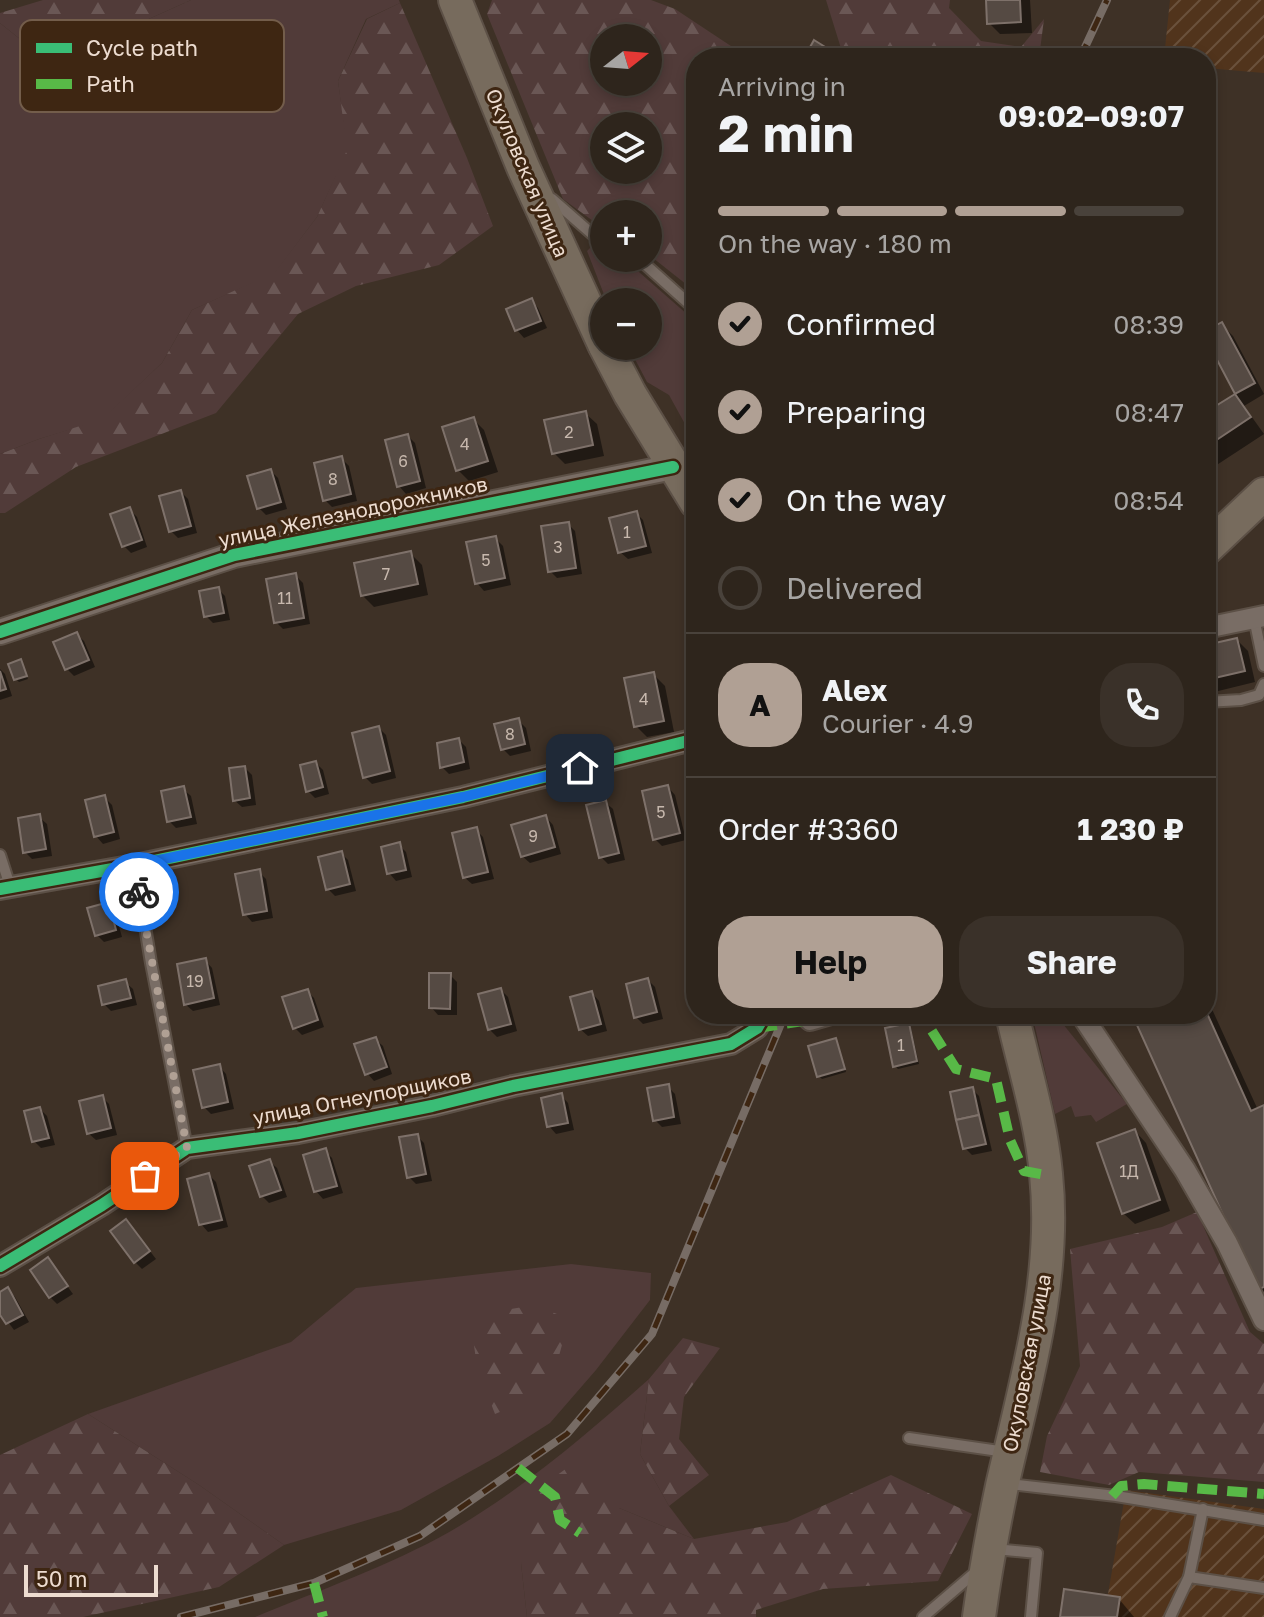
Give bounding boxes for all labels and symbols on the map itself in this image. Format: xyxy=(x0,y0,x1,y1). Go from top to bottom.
legend xyxy=(20,20,284,112)
north arrow xyxy=(590,24,662,96)
text: Cycle path xyxy=(86,34,198,61)
text: Path xyxy=(86,70,135,97)
street label: Окуловская улица xyxy=(482,85,574,261)
house number: 2 xyxy=(564,422,574,442)
house number: 4 xyxy=(460,434,470,454)
house number: 6 xyxy=(398,451,408,471)
house number: 8 xyxy=(328,469,338,489)
street label: улица Железнодорожников xyxy=(216,471,489,551)
house number: 1 xyxy=(623,522,631,542)
house number: 3 xyxy=(553,537,563,557)
house number: 5 xyxy=(481,550,491,570)
house number: 7 xyxy=(382,564,390,584)
house number: 11 xyxy=(277,588,293,608)
house number: 4 xyxy=(639,689,649,709)
house number: 8 xyxy=(505,724,515,744)
pin xyxy=(546,734,614,802)
house number: 5 xyxy=(656,802,666,822)
house number: 9 xyxy=(528,826,538,846)
courier xyxy=(99,852,179,932)
house number: 19 xyxy=(186,971,204,991)
house number: 1 xyxy=(897,1035,905,1055)
street label: улица Огнеупорщиков xyxy=(251,1063,473,1129)
pin xyxy=(111,1142,179,1210)
house number: 1Д xyxy=(1119,1161,1139,1181)
street label: Окуловская улица xyxy=(997,1272,1055,1454)
scale bar xyxy=(24,1561,158,1597)

